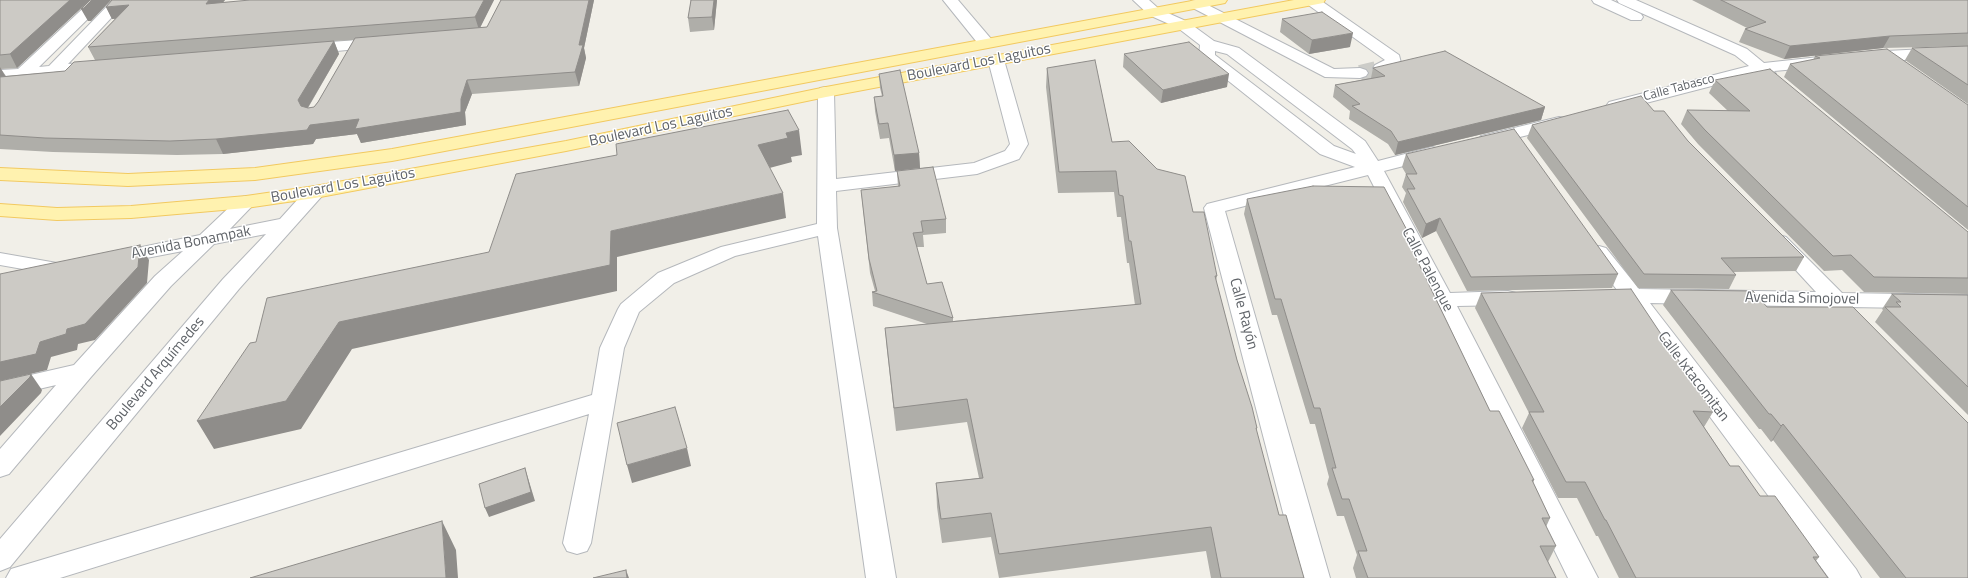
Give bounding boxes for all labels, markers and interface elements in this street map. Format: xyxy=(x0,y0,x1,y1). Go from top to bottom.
street label: Boulevard Los Laguitos xyxy=(906,40,1052,86)
street label: Calle Tabasco xyxy=(1642,71,1716,105)
street label: Boulevard Los Laguitos xyxy=(588,103,734,151)
street label: Boulevard Los Laguitos xyxy=(270,164,416,208)
street label: Avenida Bonampak xyxy=(130,223,252,263)
street label: Calle Palenque xyxy=(1397,225,1457,315)
street label: Calle Rayón xyxy=(1225,276,1261,352)
street label: Avenida Simojovel xyxy=(1745,289,1859,309)
street label: Boulevard Arquímedes xyxy=(103,314,209,434)
street label: Calle Ixtacomitan xyxy=(1653,329,1733,425)

